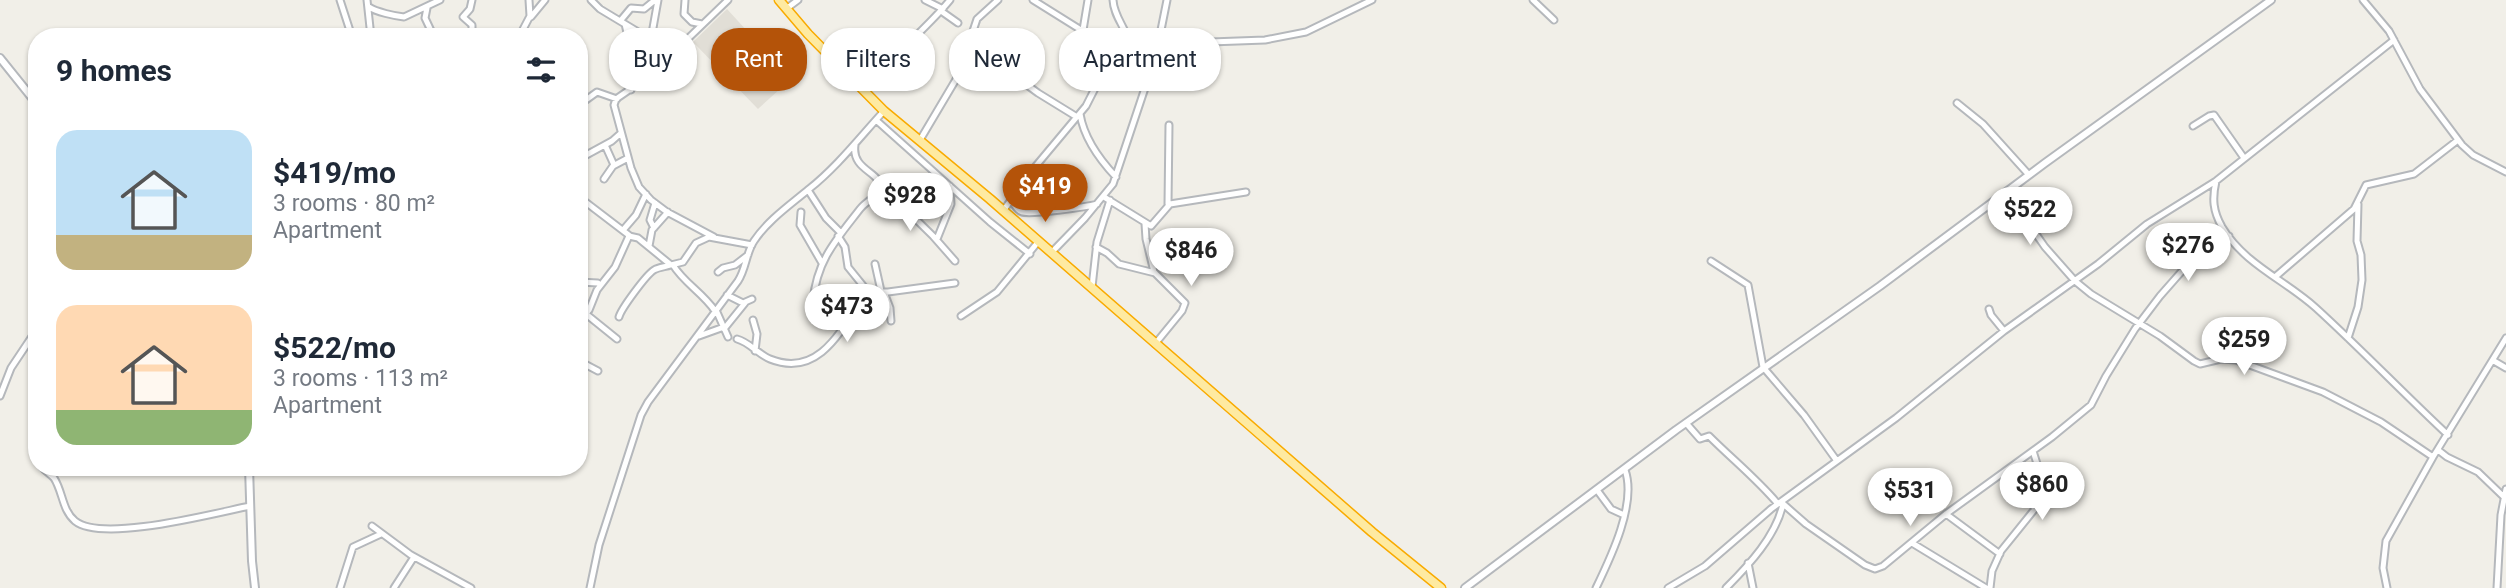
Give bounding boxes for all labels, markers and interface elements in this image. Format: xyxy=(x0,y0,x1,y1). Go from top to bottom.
chip: Buy xyxy=(609,28,697,91)
chip: Rent xyxy=(711,28,807,91)
chip: Filters xyxy=(821,28,935,91)
chip: New xyxy=(949,28,1045,91)
chip: Apartment xyxy=(1059,28,1221,91)
icon: filters xyxy=(522,51,560,89)
text: 9 homes xyxy=(56,53,172,88)
text: $419/mo xyxy=(273,155,396,190)
icon: home xyxy=(112,158,196,242)
pin: $419 xyxy=(1004,164,1086,224)
text: $419 xyxy=(1019,173,1071,200)
pin: $928 xyxy=(869,174,951,233)
text: $928 xyxy=(884,182,936,209)
pin: $522 xyxy=(1989,188,2071,247)
text: 3 rooms · 80 m² xyxy=(273,190,435,217)
text: $522 xyxy=(2004,196,2056,223)
text: Apartment xyxy=(273,217,382,244)
pin: $276 xyxy=(2147,224,2229,283)
pin: $846 xyxy=(1150,229,1232,288)
text: $276 xyxy=(2162,232,2214,259)
text: $846 xyxy=(1165,237,1217,264)
pin: $473 xyxy=(806,284,888,344)
text: $473 xyxy=(821,293,873,320)
pin: $259 xyxy=(2203,318,2285,377)
text: $259 xyxy=(2218,326,2270,353)
text: $522/mo xyxy=(273,330,396,365)
icon: home xyxy=(112,333,196,417)
text: 3 rooms · 113 m² xyxy=(273,365,448,392)
text: Apartment xyxy=(273,392,382,419)
pin: $860 xyxy=(2001,462,2083,522)
pin: $531 xyxy=(1869,468,1951,528)
text: $860 xyxy=(2016,471,2068,498)
text: $531 xyxy=(1884,477,1936,504)

